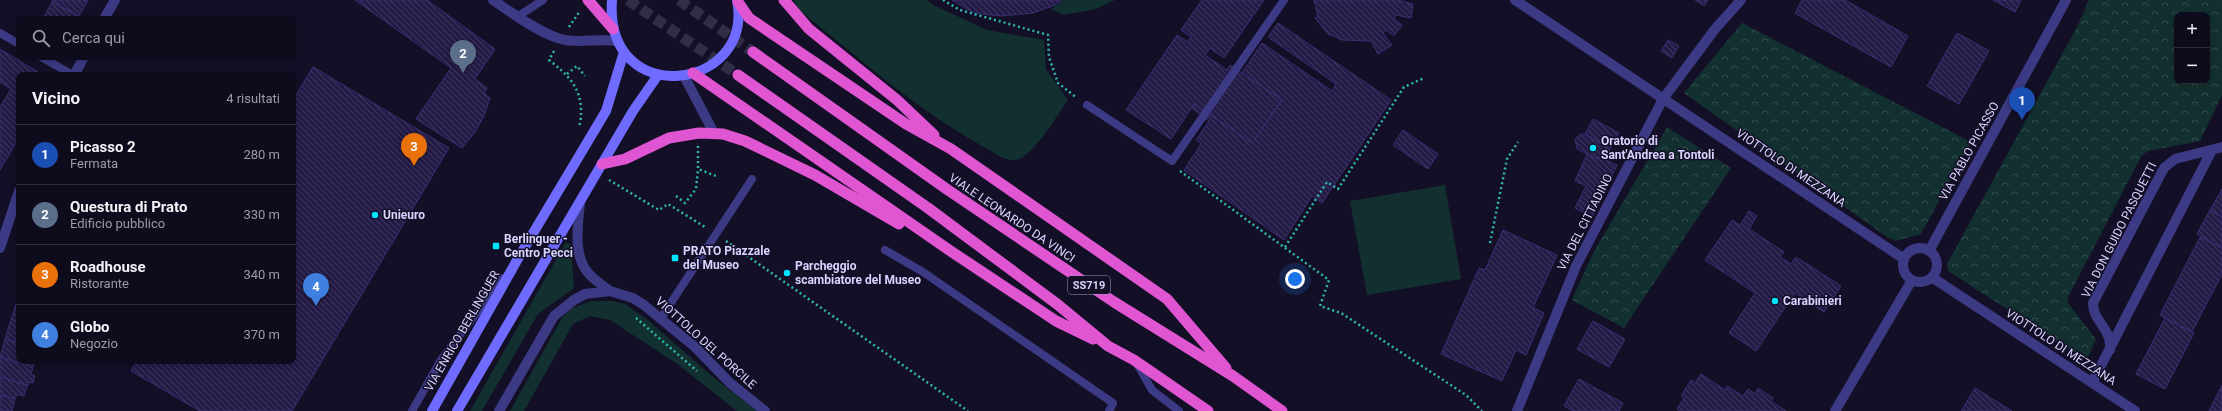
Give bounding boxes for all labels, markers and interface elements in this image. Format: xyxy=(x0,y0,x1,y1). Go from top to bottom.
map controls xyxy=(2174,12,2210,84)
button: + xyxy=(2174,12,2210,48)
search box xyxy=(16,16,296,60)
icon: search xyxy=(30,27,52,49)
text: Cerca qui xyxy=(62,29,125,47)
pin: 2 xyxy=(450,40,476,73)
button: − xyxy=(2174,48,2210,84)
pin: 1 xyxy=(2009,87,2035,120)
text: Vicino xyxy=(32,88,80,108)
text: 4 risultati xyxy=(226,91,280,106)
street label: VIA PABLO PICASSO xyxy=(1936,99,2002,203)
street label: VIOTTOLO DI MEZZANA xyxy=(1734,126,1849,210)
pin: 3 xyxy=(401,133,427,166)
place label: Oratorio di Sant'Andrea a Tontoli xyxy=(1601,134,1714,162)
text: Picasso 2 xyxy=(70,138,136,156)
marker: Oratorio di Sant'Andrea a Tontoli xyxy=(1588,143,1598,153)
text: 1 xyxy=(41,147,49,162)
text: 280 m xyxy=(243,147,280,162)
text: Fermata xyxy=(70,156,118,171)
street label: VIA DON GUIDO PASQUETTI xyxy=(2079,160,2159,300)
street label: VIALE LEONARDO DA VINCI xyxy=(946,171,1078,265)
street label: VIA DEL CITTADINO xyxy=(1555,171,1615,273)
text: Questura di Prato xyxy=(70,198,187,216)
text: 2 xyxy=(41,207,49,222)
text: 330 m xyxy=(243,207,280,222)
place label: Unieuro xyxy=(383,208,425,222)
marker: Unieuro xyxy=(370,210,380,220)
text: Edificio pubblico xyxy=(70,216,165,231)
place label: Berlinguer - Centro Pecci xyxy=(504,232,573,260)
marker: Berlinguer - Centro Pecci xyxy=(491,241,501,251)
place label: PRATO Piazzale del Museo xyxy=(683,244,770,272)
marker: PRATO Piazzale del Museo xyxy=(670,253,680,263)
text: Roadhouse xyxy=(70,258,146,276)
place label: Parcheggio scambiatore del Museo xyxy=(795,259,921,287)
text: 3 xyxy=(41,267,49,282)
text: 340 m xyxy=(243,267,280,282)
street label: VIA ENRICO BERLINGUER xyxy=(422,268,503,394)
marker: Parcheggio scambiatore del Museo xyxy=(782,268,792,278)
your location xyxy=(1285,269,1305,289)
pin: 4 xyxy=(303,273,329,306)
text: Ristorante xyxy=(70,276,129,291)
road number: SS719 xyxy=(1068,276,1110,294)
street label: VIOTTOLO DEL PORCILE xyxy=(653,294,759,392)
place label: Carabinieri xyxy=(1783,294,1842,308)
marker: Carabinieri xyxy=(1770,296,1780,306)
street label: VIOTTOLO DI MEZZANA xyxy=(2003,306,2119,388)
text: Globo xyxy=(70,318,110,336)
text: 4 xyxy=(41,327,49,342)
text: 370 m xyxy=(243,327,280,342)
text: Negozio xyxy=(70,336,118,351)

